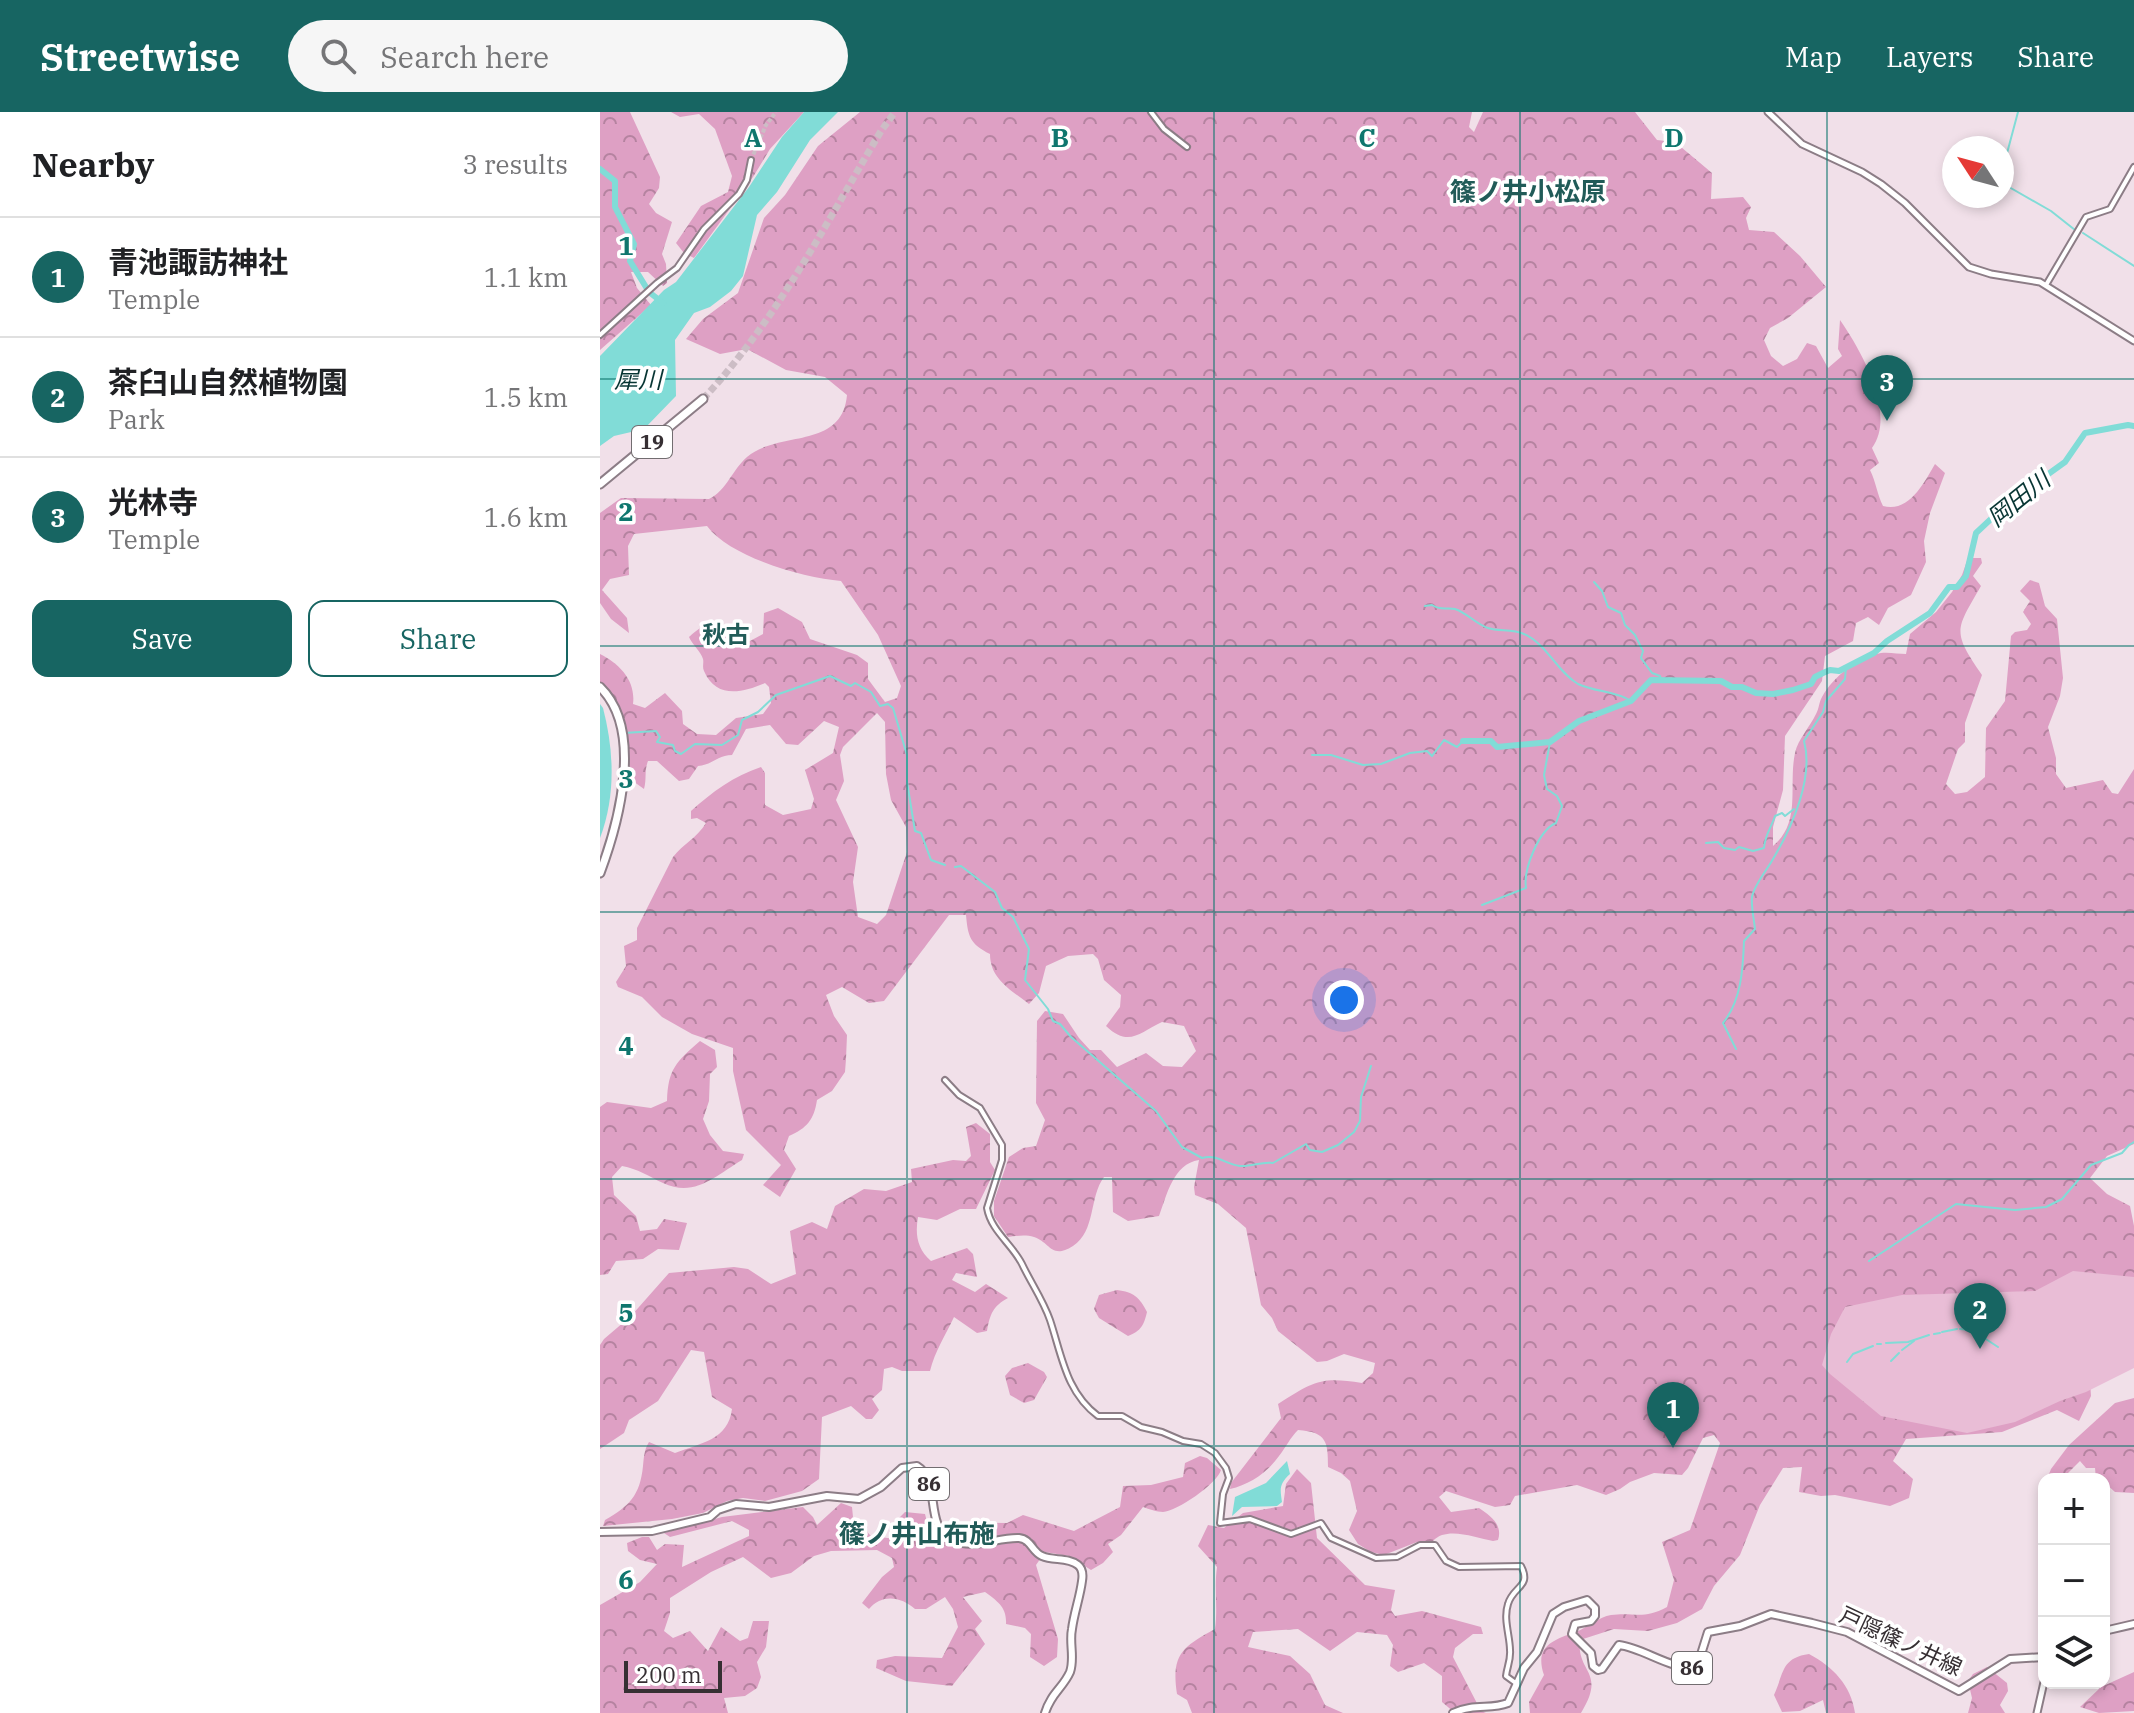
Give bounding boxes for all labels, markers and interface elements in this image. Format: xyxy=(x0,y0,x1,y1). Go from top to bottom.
search box xyxy=(288,20,848,92)
text: Streetwise xyxy=(40,32,240,81)
icon: search xyxy=(316,34,360,78)
text: Search here xyxy=(380,37,549,76)
text: Map xyxy=(1785,38,1842,75)
text: Layers xyxy=(1886,38,1973,75)
text: Share xyxy=(2017,38,2094,75)
text: A xyxy=(744,120,762,154)
text: B xyxy=(1051,120,1069,154)
text: C xyxy=(1358,120,1376,154)
text: D xyxy=(1664,120,1684,154)
north arrow xyxy=(1942,136,2014,208)
text: Nearby xyxy=(32,142,154,186)
text: 3 results xyxy=(462,147,568,181)
district label: 篠ノ井小松原 xyxy=(1450,174,1606,208)
text: 1 xyxy=(618,228,634,262)
text: 青池諏訪神社 xyxy=(108,242,288,281)
text: 1 xyxy=(50,260,66,294)
text: 1.1 km xyxy=(484,260,568,294)
text: Temple xyxy=(108,282,200,316)
pin: 3 xyxy=(1861,355,1913,421)
text: 茶臼山自然植物園 xyxy=(108,362,348,401)
water label: 犀川 xyxy=(614,363,665,395)
text: 2 xyxy=(50,380,66,414)
text: 1.5 km xyxy=(484,380,568,414)
text: Park xyxy=(108,402,165,436)
road number: 19 xyxy=(632,426,672,458)
water label: 岡田川 xyxy=(1980,461,2059,533)
text: 光林寺 xyxy=(108,482,198,521)
text: 2 xyxy=(618,494,634,528)
text: 3 xyxy=(50,500,66,534)
text: 1.6 km xyxy=(484,500,568,534)
text: Temple xyxy=(108,522,200,556)
button: Save xyxy=(32,600,292,677)
button: Share xyxy=(308,600,568,677)
district label: 秋古 xyxy=(702,618,750,650)
text: 3 xyxy=(618,761,634,795)
your location xyxy=(1324,980,1364,1020)
text: 4 xyxy=(618,1028,634,1062)
pin: 2 xyxy=(1954,1283,2006,1349)
text: 5 xyxy=(618,1295,634,1329)
pin: 1 xyxy=(1647,1382,1699,1448)
road number: 86 xyxy=(909,1468,949,1500)
map controls xyxy=(2038,1473,2110,1689)
button: + xyxy=(2038,1473,2110,1545)
district label: 篠ノ井山布施 xyxy=(839,1516,995,1550)
button: − xyxy=(2038,1545,2110,1617)
text: 6 xyxy=(618,1562,634,1596)
street label: 戸隠篠ノ井線 xyxy=(1835,1600,1967,1682)
button: layers xyxy=(2038,1617,2110,1689)
road number: 86 xyxy=(1672,1652,1712,1684)
scale bar xyxy=(624,1657,722,1693)
text: 200 m xyxy=(636,1660,702,1689)

